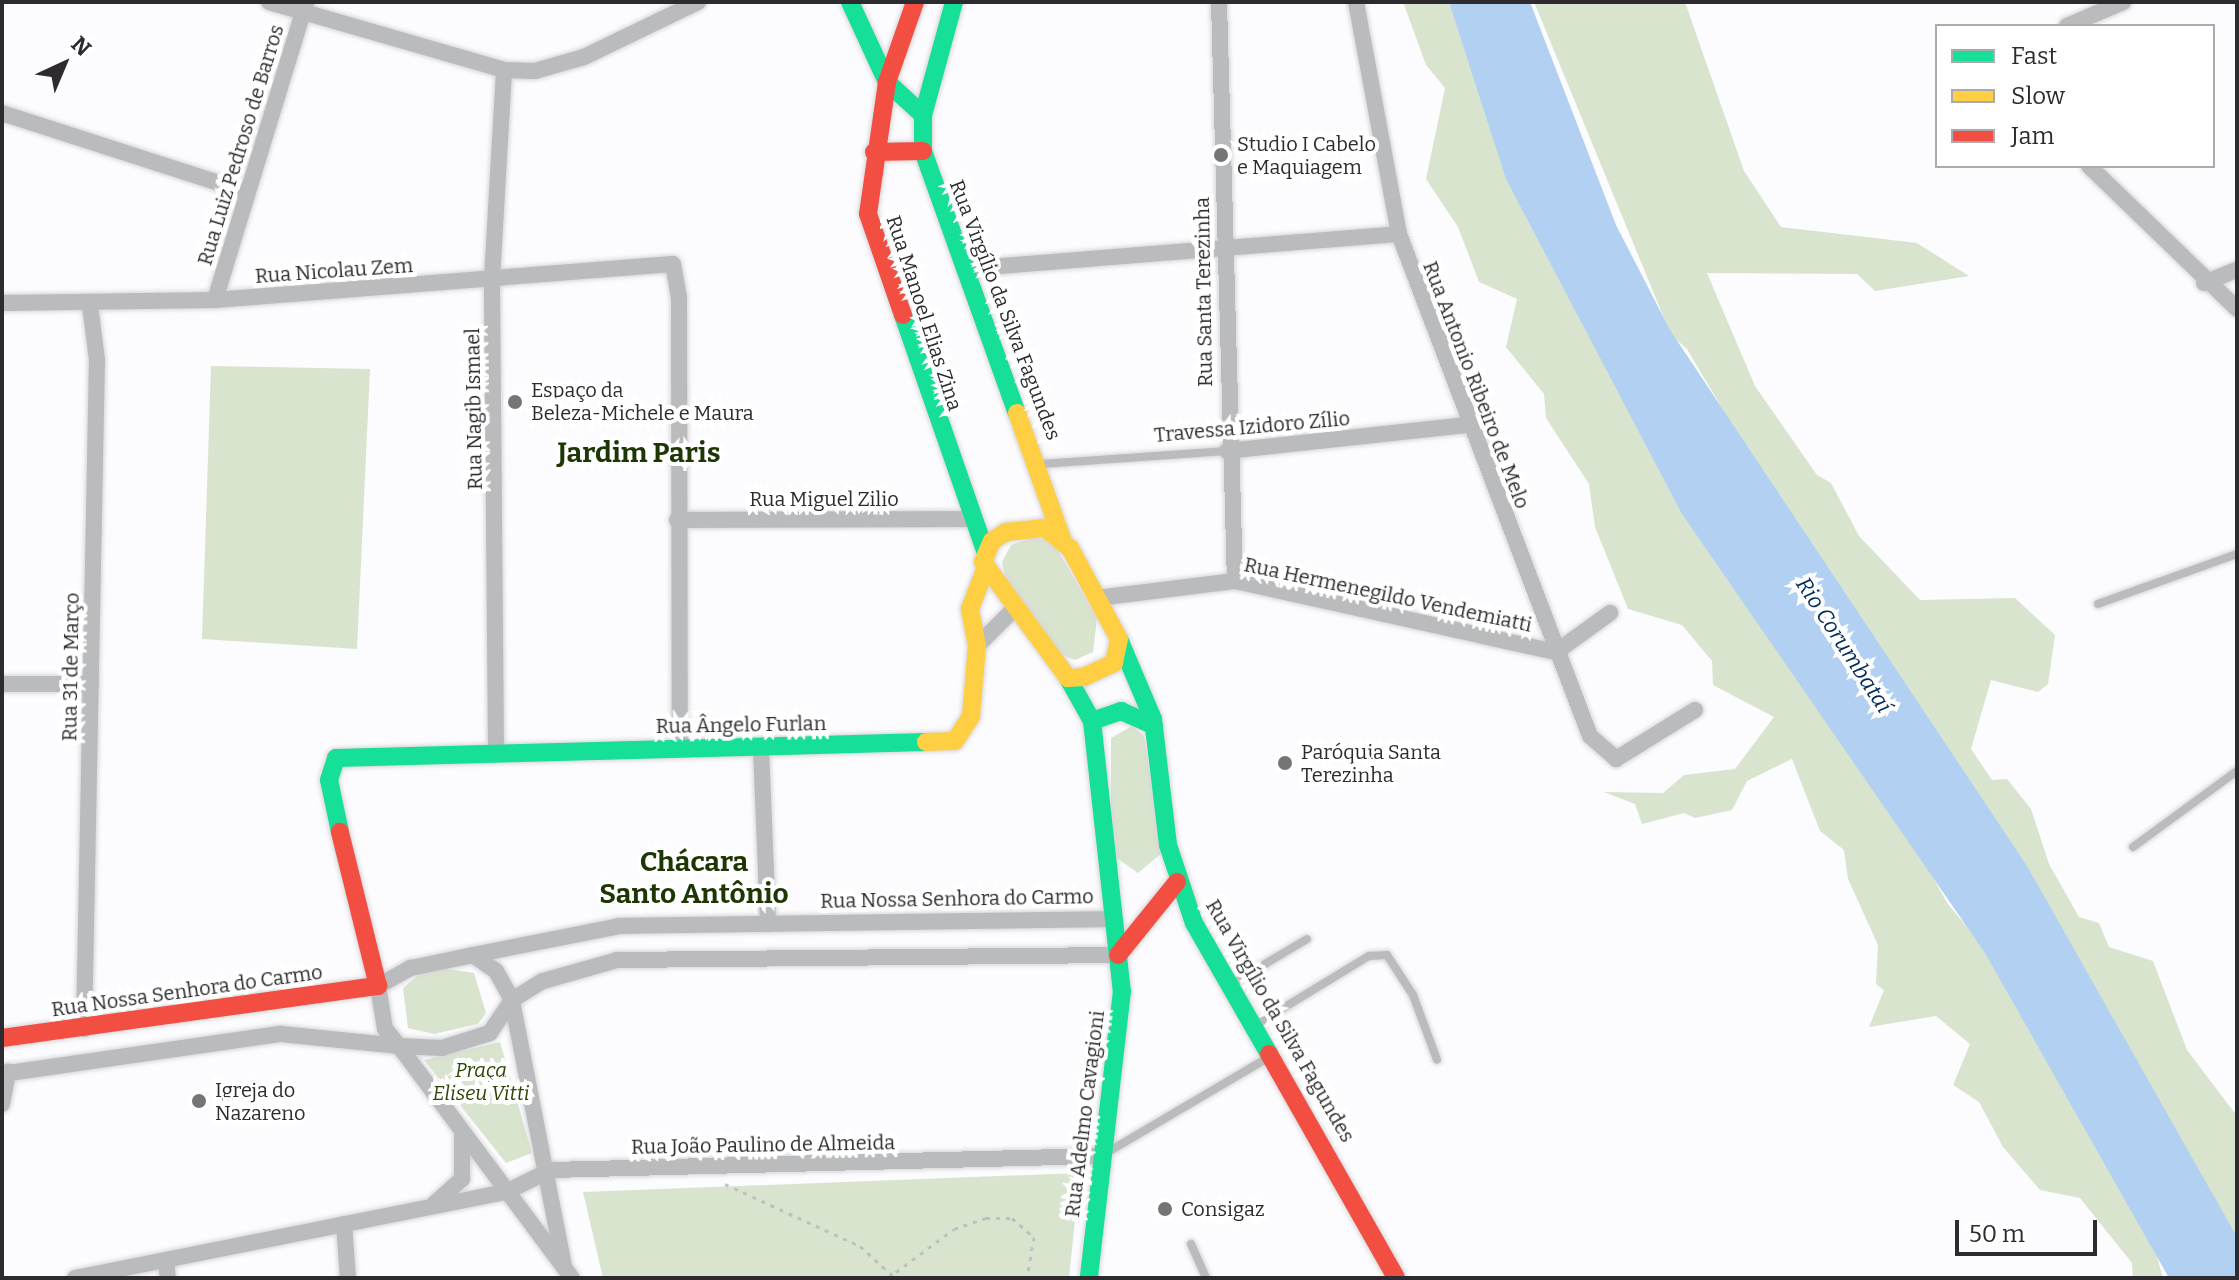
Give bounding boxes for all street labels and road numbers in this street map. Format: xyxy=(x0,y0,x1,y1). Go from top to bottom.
street label: Rua Luiz Pedroso de Barros xyxy=(193,22,289,268)
street label: Rua Virgílio da Silva Fagundes xyxy=(944,177,1066,443)
street label: Rua Santa Terezinha xyxy=(1190,197,1218,387)
street label: Rua Manoel Elias Zina xyxy=(881,213,967,413)
street label: Rua Nicolau Zem xyxy=(254,254,414,288)
street label: Rua Antonio Ribeiro de Melo xyxy=(1418,258,1534,512)
street label: Rua Nagib Ismael xyxy=(461,328,487,490)
street label: Travessa Izidoro Zílio xyxy=(1153,406,1351,448)
street label: Rua Miguel Zilio xyxy=(749,487,899,511)
street label: Rua Hermenegildo Vendemiatti xyxy=(1242,553,1534,637)
street label: Rua 31 de Março xyxy=(58,592,84,742)
street label: Rua Ângelo Furlan xyxy=(655,712,827,738)
street label: Rua Nossa Senhora do Carmo xyxy=(820,885,1094,913)
street label: Rua Virgílio da Silva Fagundes xyxy=(1201,895,1359,1147)
street label: Rua Nossa Senhora do Carmo xyxy=(50,960,324,1022)
street label: Rua Adelmo Cavagioni xyxy=(1060,1009,1110,1219)
street label: Rua João Paulino de Almeida xyxy=(631,1131,895,1159)

